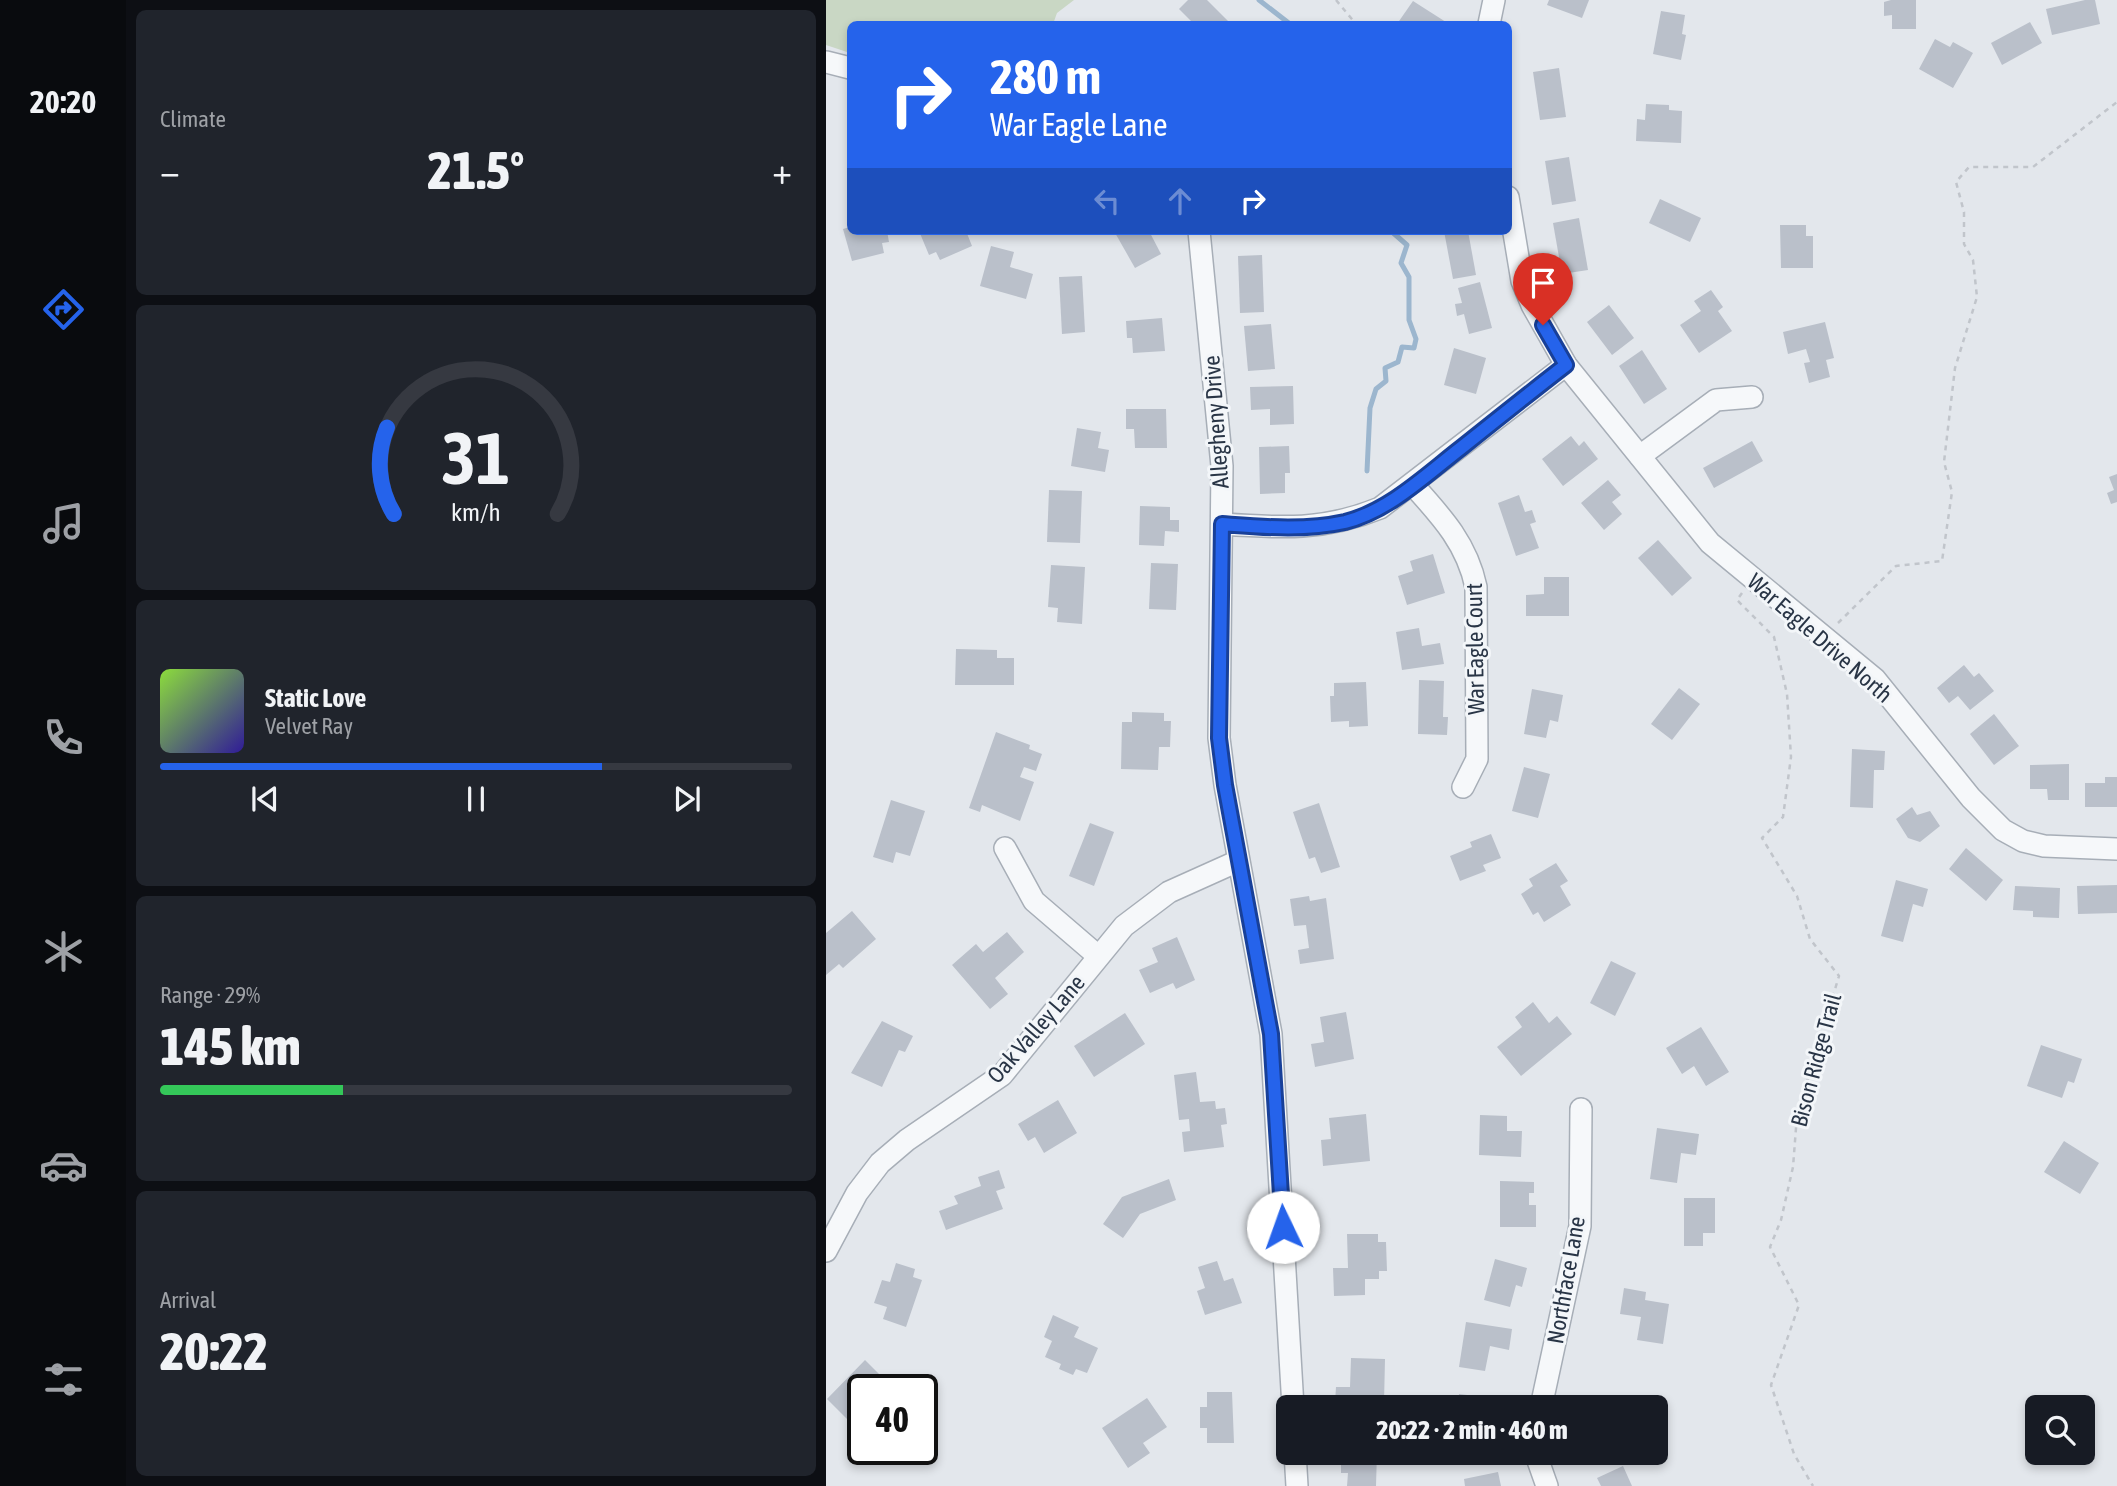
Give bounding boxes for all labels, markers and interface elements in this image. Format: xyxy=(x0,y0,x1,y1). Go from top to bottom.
text: 280 m xyxy=(990,48,1101,104)
icon: right xyxy=(875,49,966,140)
text: 20:20 xyxy=(30,83,96,120)
text: Climate xyxy=(160,106,226,132)
text: War Eagle Lane xyxy=(990,106,1168,143)
text: 21.5° xyxy=(428,140,524,200)
text: − xyxy=(160,149,180,192)
text: + xyxy=(772,149,792,192)
icon: left xyxy=(1088,182,1126,220)
icon: ahead xyxy=(1161,182,1199,220)
icon: right xyxy=(1234,182,1272,220)
pin xyxy=(1513,253,1573,325)
icon: arrive xyxy=(1524,264,1562,302)
icon: directions xyxy=(39,285,88,334)
street label: Allegheny Drive xyxy=(1198,354,1234,490)
text: 31 xyxy=(442,416,510,499)
text: km/h xyxy=(451,498,501,526)
icon: music xyxy=(39,499,88,548)
street label: War Eagle Drive North xyxy=(1742,568,1898,708)
street label: War Eagle Court xyxy=(1461,583,1489,715)
text: Static Love xyxy=(265,683,366,713)
icon: phone xyxy=(39,713,88,762)
text: Velvet Ray xyxy=(265,713,353,739)
icon: previous xyxy=(246,780,284,818)
icon: pause xyxy=(457,780,495,818)
icon: next xyxy=(668,780,706,818)
icon: climate xyxy=(39,927,88,976)
street label: Oak Valley Lane xyxy=(982,970,1090,1088)
text: Range · 29% xyxy=(160,982,260,1008)
street label: Bison Ridge Trail xyxy=(1786,990,1846,1130)
text: 145 km xyxy=(160,1016,301,1076)
icon: car xyxy=(39,1141,88,1190)
position arrow xyxy=(1246,1190,1320,1264)
street label: Northface Lane xyxy=(1542,1214,1590,1346)
text: Arrival xyxy=(160,1287,216,1313)
text: 20:22 xyxy=(160,1321,268,1381)
icon: filters xyxy=(39,1355,88,1404)
speed limit sign: 40 xyxy=(847,1374,938,1465)
map controls xyxy=(2025,1395,2095,1465)
button: search xyxy=(2025,1395,2095,1465)
text: 20:22 · 2 min · 460 m xyxy=(1376,1415,1568,1445)

